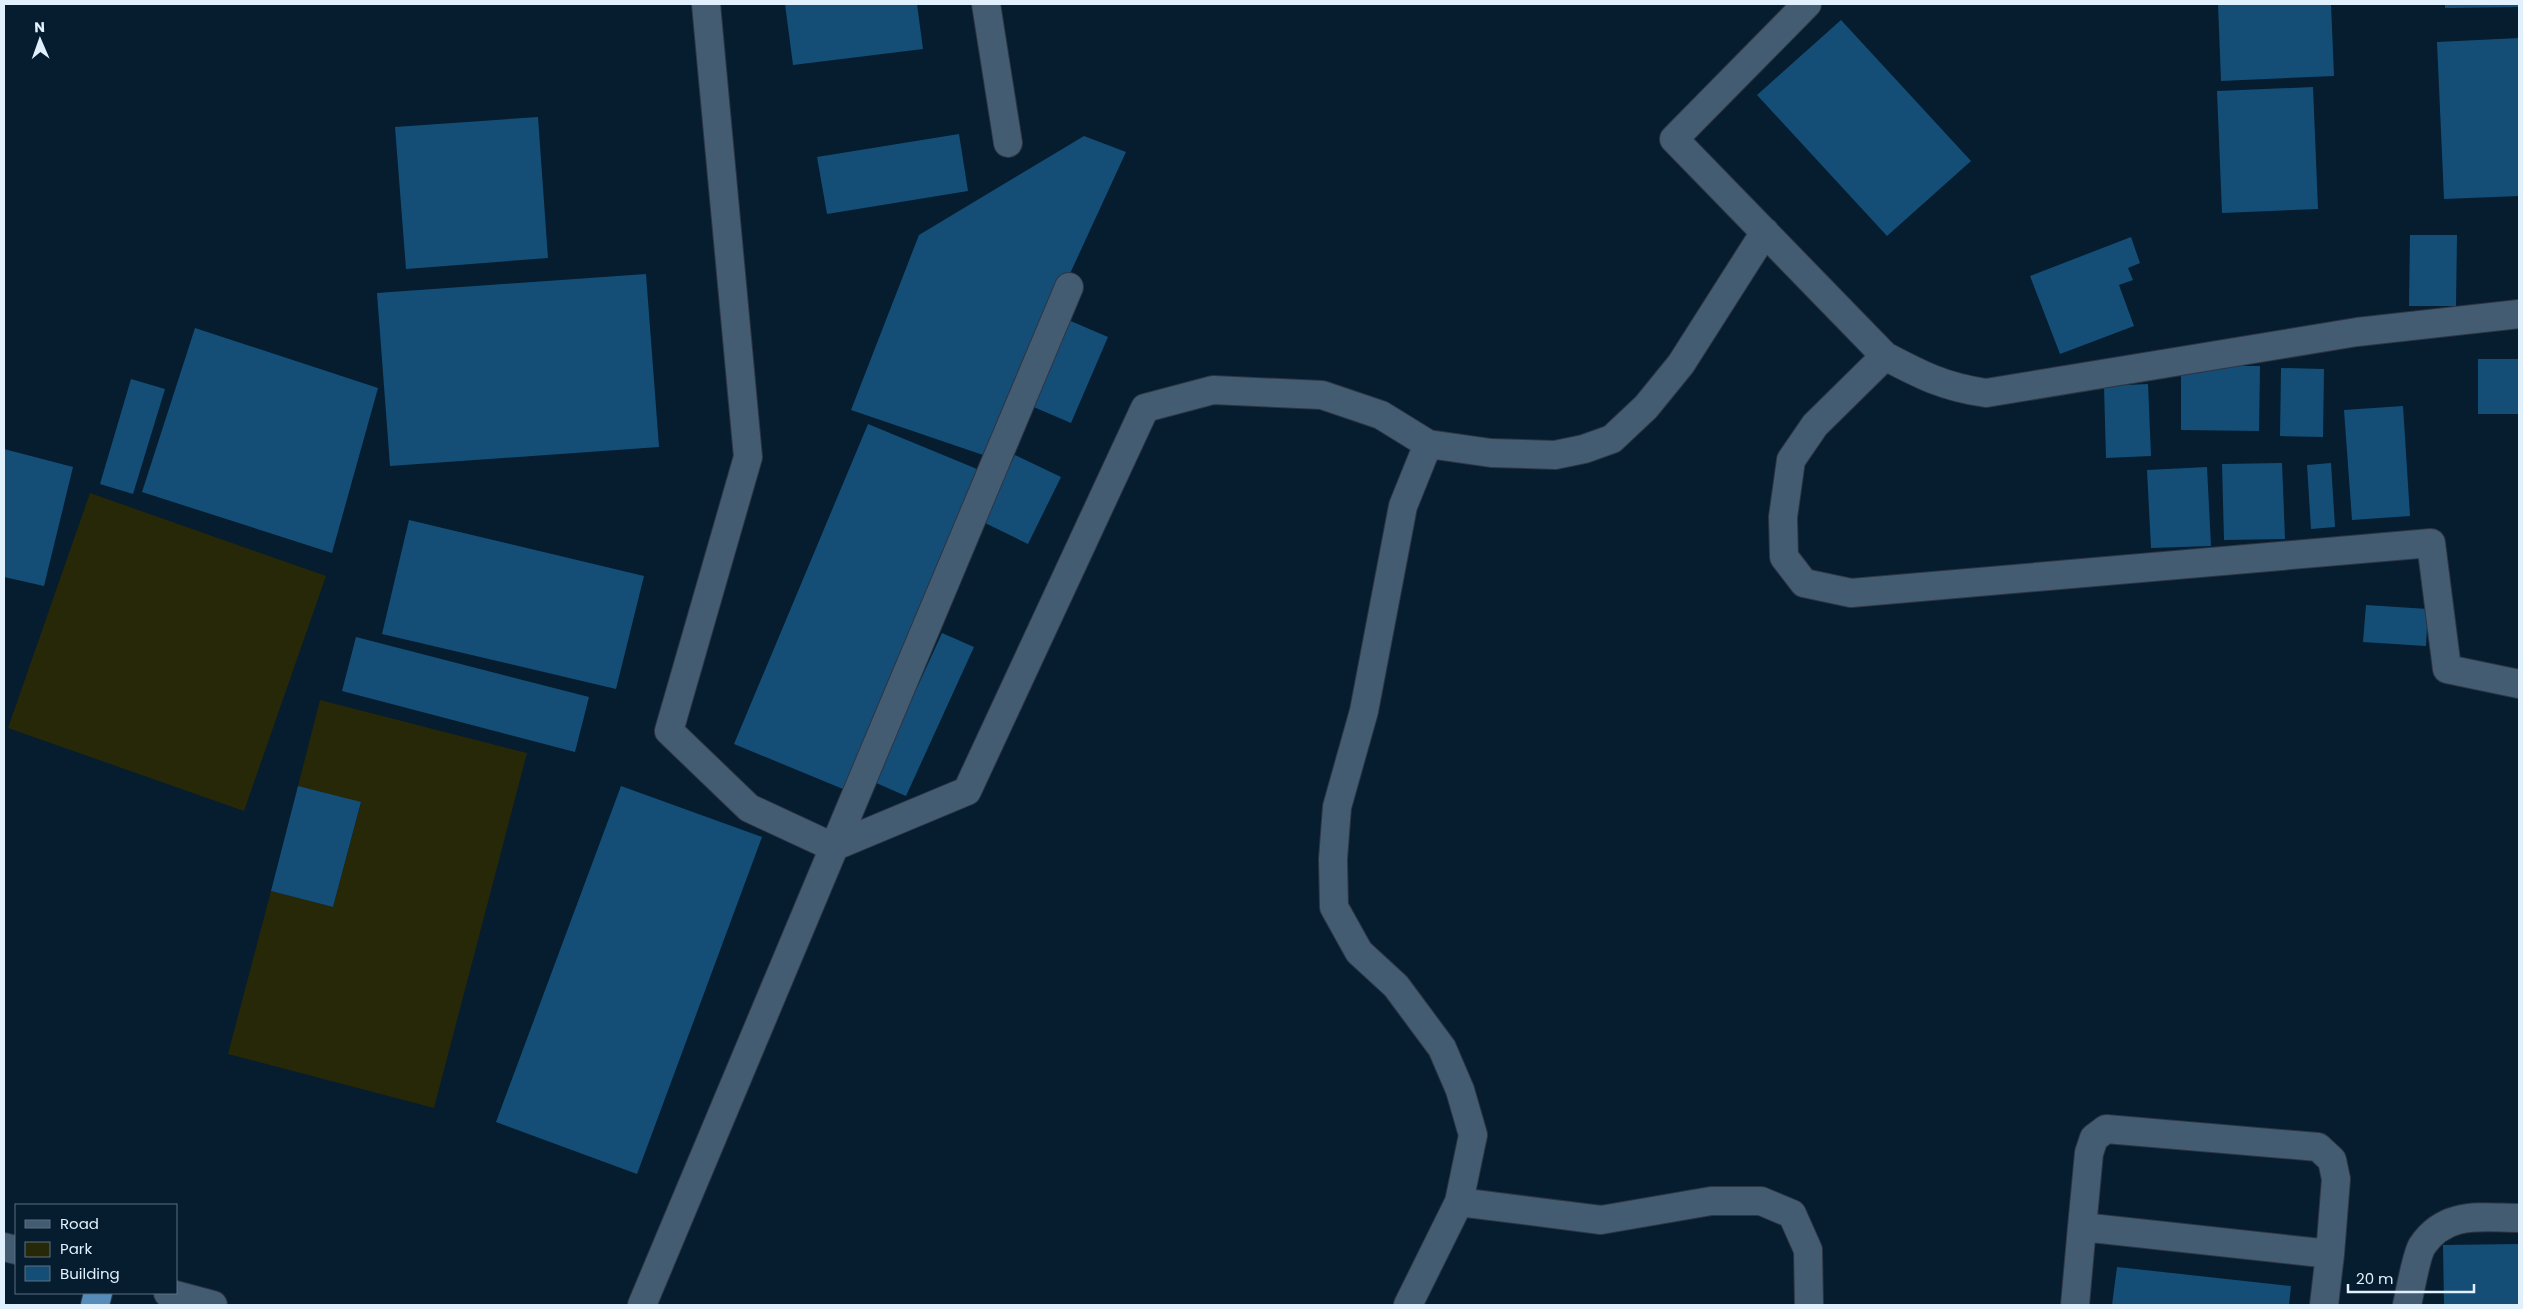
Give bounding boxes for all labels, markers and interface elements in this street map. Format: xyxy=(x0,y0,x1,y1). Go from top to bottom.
north arrow xyxy=(15,15,65,65)
text: N xyxy=(34,17,45,37)
legend xyxy=(15,1204,178,1294)
text: Road xyxy=(60,1213,99,1234)
text: Park xyxy=(60,1238,92,1259)
scale bar xyxy=(2348,1262,2474,1294)
text: Building xyxy=(60,1263,120,1284)
text: 20 m xyxy=(2356,1268,2394,1289)

